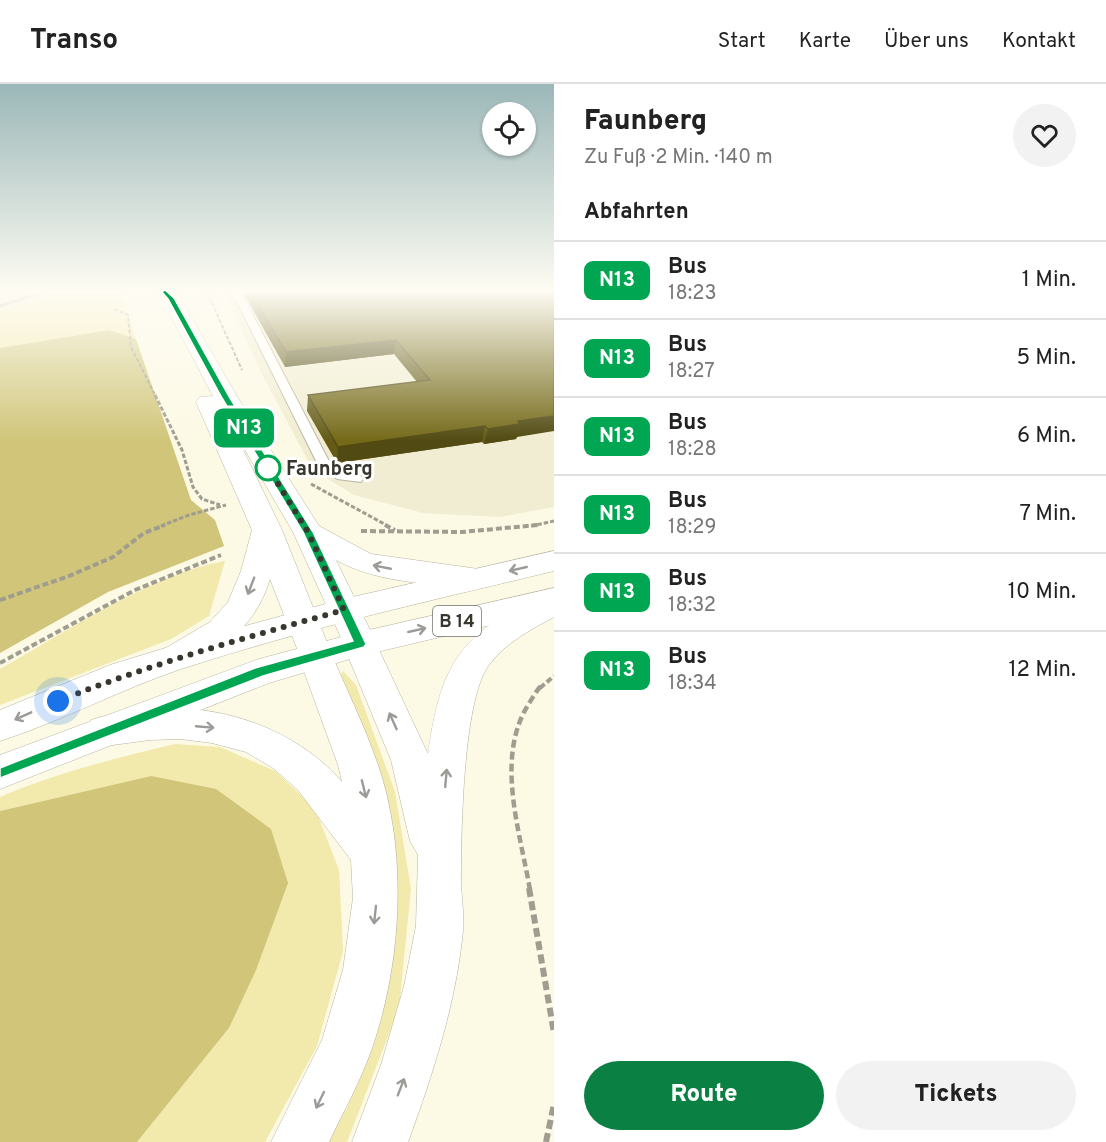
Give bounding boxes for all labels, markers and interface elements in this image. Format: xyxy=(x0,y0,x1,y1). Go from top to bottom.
text: Transo xyxy=(30,23,118,59)
text: Start xyxy=(718,28,766,55)
text: Karte xyxy=(799,28,851,55)
text: Über uns xyxy=(884,28,969,55)
text: Kontakt xyxy=(1002,28,1076,55)
map controls xyxy=(482,102,536,156)
button: locate xyxy=(482,102,536,156)
text: Faunberg xyxy=(584,104,707,140)
button: heart xyxy=(1013,104,1076,167)
text: Zu Fuß · 2 Min. · 140 m xyxy=(584,145,773,171)
text: Abfahrten xyxy=(584,199,689,226)
text: Bus xyxy=(668,254,707,281)
text: N13 xyxy=(599,267,635,294)
text: 1 Min. xyxy=(1022,267,1076,294)
text: 18:23 xyxy=(668,281,716,307)
text: Bus xyxy=(668,332,707,359)
text: N13 xyxy=(599,345,635,372)
text: 5 Min. xyxy=(1016,345,1076,372)
text: 18:27 xyxy=(668,359,715,385)
line badge: N13 xyxy=(210,408,278,448)
text: Bus xyxy=(668,410,707,437)
text: N13 xyxy=(226,415,262,442)
text: N13 xyxy=(599,423,635,450)
text: 6 Min. xyxy=(1017,423,1076,450)
text: 18:28 xyxy=(668,437,717,463)
marker: Faunberg xyxy=(255,455,281,481)
place label: Faunberg xyxy=(286,457,373,483)
text: Bus xyxy=(668,488,707,515)
text: N13 xyxy=(599,501,635,528)
text: 7 Min. xyxy=(1019,501,1076,528)
text: 18:29 xyxy=(668,515,716,541)
one-way arrow xyxy=(373,561,392,572)
one-way arrow xyxy=(509,564,528,576)
text: Bus xyxy=(668,566,707,593)
one-way arrow xyxy=(245,577,256,595)
text: N13 xyxy=(599,579,635,606)
text: 10 Min. xyxy=(1008,579,1076,606)
text: 18:32 xyxy=(668,593,716,619)
road number: B 14 xyxy=(433,606,481,636)
one-way arrow xyxy=(407,624,426,636)
text: Bus xyxy=(668,644,707,671)
text: N13 xyxy=(599,657,635,684)
text: 12 Min. xyxy=(1008,657,1076,684)
text: 18:34 xyxy=(668,671,717,697)
your location xyxy=(43,686,73,716)
one-way arrow xyxy=(14,711,32,723)
one-way arrow xyxy=(387,713,399,731)
one-way arrow xyxy=(195,722,214,733)
one-way arrow xyxy=(441,768,452,788)
one-way arrow xyxy=(358,779,370,798)
one-way arrow xyxy=(369,904,380,924)
button: Route xyxy=(584,1061,824,1130)
button: Tickets xyxy=(836,1061,1076,1130)
one-way arrow xyxy=(397,1079,408,1097)
one-way arrow xyxy=(314,1091,325,1109)

